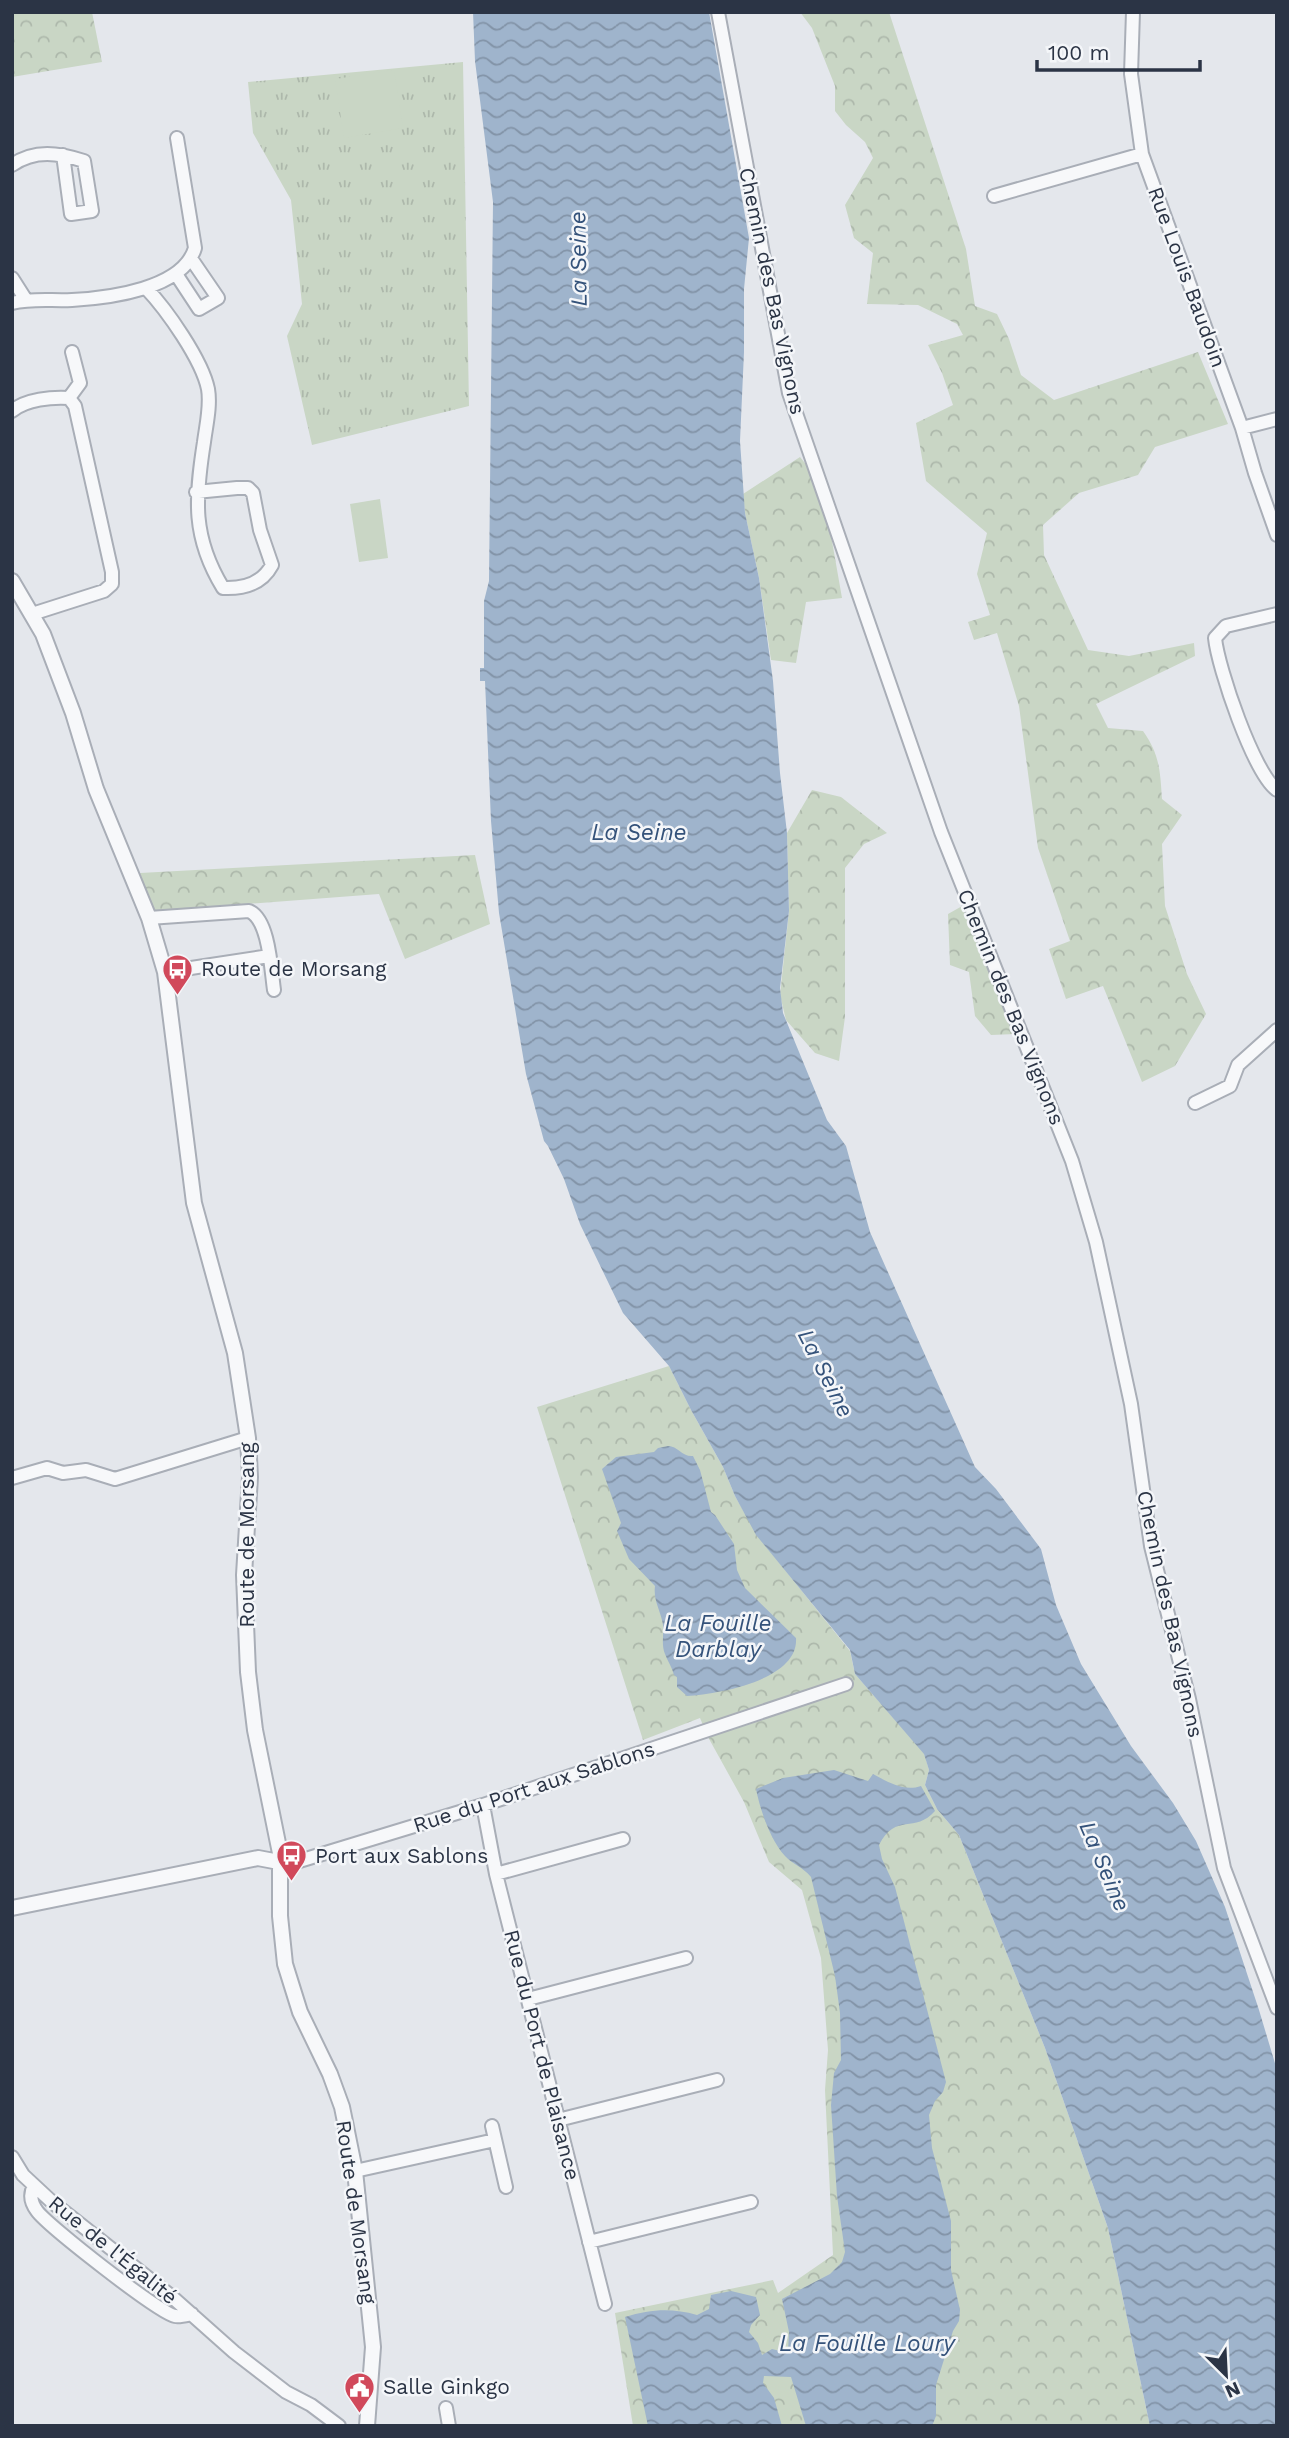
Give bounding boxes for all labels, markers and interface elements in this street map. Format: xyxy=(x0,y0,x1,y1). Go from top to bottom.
scale bar xyxy=(1037,28,1200,72)
text: 100 m xyxy=(1048,40,1110,65)
street label: Chemin des Bas Vignons xyxy=(734,165,811,417)
street label: Rue Louis Baudoin xyxy=(1143,183,1232,371)
water label: La Seine xyxy=(564,211,593,307)
water label: La Seine xyxy=(591,819,687,846)
street label: Chemin des Bas Vignons xyxy=(953,885,1070,1128)
bus stop icon: Route de Morsang xyxy=(161,952,195,996)
place label: Route de Morsang xyxy=(201,956,387,981)
water label: La Seine xyxy=(792,1325,859,1422)
street label: Route de Morsang xyxy=(234,1442,259,1628)
street label: Chemin des Bas Vignons xyxy=(1132,1488,1209,1740)
water label: La Fouille Darblay xyxy=(664,1610,772,1663)
street label: Rue du Port aux Sablons xyxy=(410,1736,658,1837)
water label: La Seine xyxy=(1073,1817,1136,1915)
bus stop icon: Port aux Sablons xyxy=(275,1839,309,1883)
place label: Port aux Sablons xyxy=(315,1843,488,1868)
street label: Rue du Port de Plaisance xyxy=(499,1927,586,2183)
street label: Route de Morsang xyxy=(331,2118,382,2306)
street label: Rue de l'Égalité xyxy=(44,2190,183,2309)
water label: La Fouille Loury xyxy=(779,2330,956,2357)
north arrow xyxy=(1191,2340,1261,2410)
public building icon: Salle Ginkgo xyxy=(343,2370,377,2414)
place label: Salle Ginkgo xyxy=(383,2374,510,2399)
text: N xyxy=(1222,2377,1244,2403)

